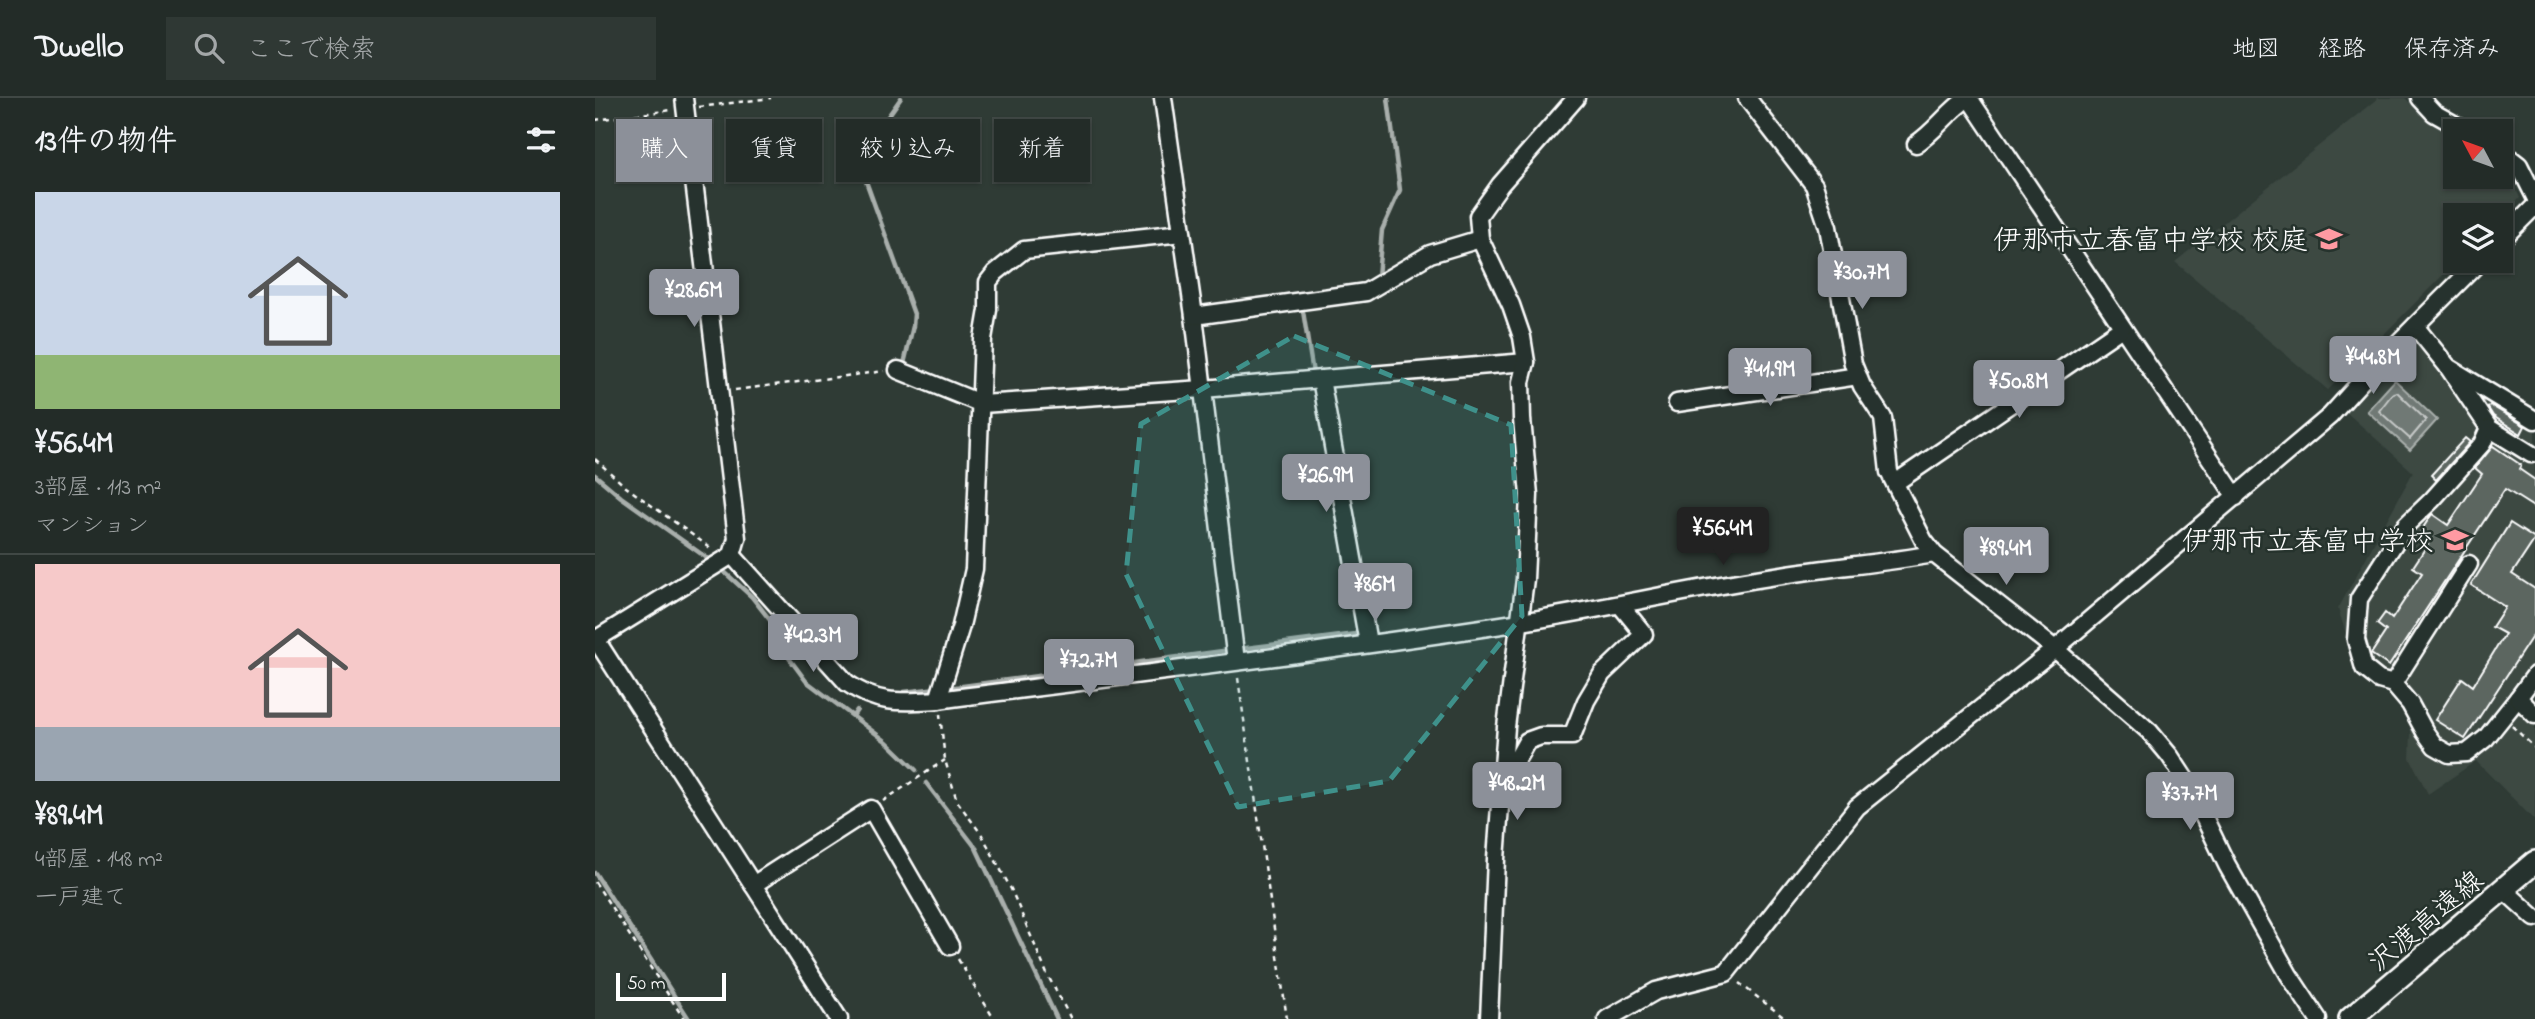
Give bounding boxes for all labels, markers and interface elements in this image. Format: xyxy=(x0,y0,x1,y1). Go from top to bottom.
search box xyxy=(166,17,656,80)
text: Dwello xyxy=(35,24,124,72)
icon: search xyxy=(190,29,228,67)
text: ここで検索 xyxy=(246,32,376,70)
text: 地図 xyxy=(2232,33,2280,68)
text: 経路 xyxy=(2318,33,2366,68)
text: 保存済み xyxy=(2404,33,2500,68)
chip: 購入 xyxy=(616,119,712,182)
chip: 賃貸 xyxy=(726,119,822,182)
chip: 絞り込み xyxy=(836,119,980,182)
chip: 新着 xyxy=(994,119,1090,182)
north arrow xyxy=(2443,119,2513,189)
map controls xyxy=(2443,119,2513,273)
text: 13件の物件 xyxy=(35,121,177,165)
icon: filters xyxy=(522,121,560,159)
button: layers xyxy=(2443,203,2513,273)
place label: 伊那市立春富中学校 校庭 xyxy=(1993,222,2308,263)
school or university icon: 伊那市立春富中学校 校庭 xyxy=(2314,224,2344,254)
icon: home xyxy=(235,238,361,364)
pin: ¥30.7M xyxy=(1805,252,1919,311)
text: ¥30.7M xyxy=(1834,257,1890,290)
pin: ¥28.6M xyxy=(637,270,751,329)
text: ¥28.6M xyxy=(665,275,723,308)
pin: ¥44.8M xyxy=(2316,336,2430,396)
text: ¥44.8M xyxy=(2345,342,2401,375)
pin: ¥41.9M xyxy=(1713,348,1827,408)
text: ¥41.9M xyxy=(1744,354,1796,387)
pin: ¥50.8M xyxy=(1962,360,2076,420)
text: ¥50.8M xyxy=(1989,366,2049,399)
text: ¥56.4M xyxy=(35,423,114,467)
pin: ¥26.9M xyxy=(1269,454,1383,514)
text: ¥26.9M xyxy=(1298,460,1354,493)
text: 3部屋 · 113 m² xyxy=(35,472,161,505)
pin: ¥56.4M xyxy=(1666,508,1780,567)
text: マンション xyxy=(35,510,149,543)
text: ¥56.4M xyxy=(1693,513,1753,546)
place label: 伊那市立春富中学校 xyxy=(2182,523,2434,564)
school or university icon: 伊那市立春富中学校 xyxy=(2440,525,2470,555)
pin: ¥89.4M xyxy=(1949,528,2063,587)
text: ¥89.4M xyxy=(1980,533,2032,566)
pin: ¥86M xyxy=(1334,564,1416,623)
text: ¥86M xyxy=(1354,569,1396,602)
icon: home xyxy=(235,610,361,736)
pin: ¥42.3M xyxy=(756,614,870,674)
text: ¥42.3M xyxy=(784,620,842,653)
pin: ¥72.7M xyxy=(1032,640,1146,699)
text: ¥72.7M xyxy=(1060,645,1118,678)
pin: ¥48.2M xyxy=(1460,762,1574,822)
text: ¥48.2M xyxy=(1488,768,1546,801)
pin: ¥37.7M xyxy=(2133,772,2247,832)
text: ¥37.7M xyxy=(2162,778,2218,811)
text: ¥89.4M xyxy=(35,795,104,839)
text: 4部屋 · 148 m² xyxy=(35,844,163,877)
street label: 沢渡高遠線 xyxy=(2360,862,2494,983)
text: 一戸建て xyxy=(35,882,127,915)
scale bar xyxy=(616,970,726,1002)
text: 50 m xyxy=(627,971,666,998)

